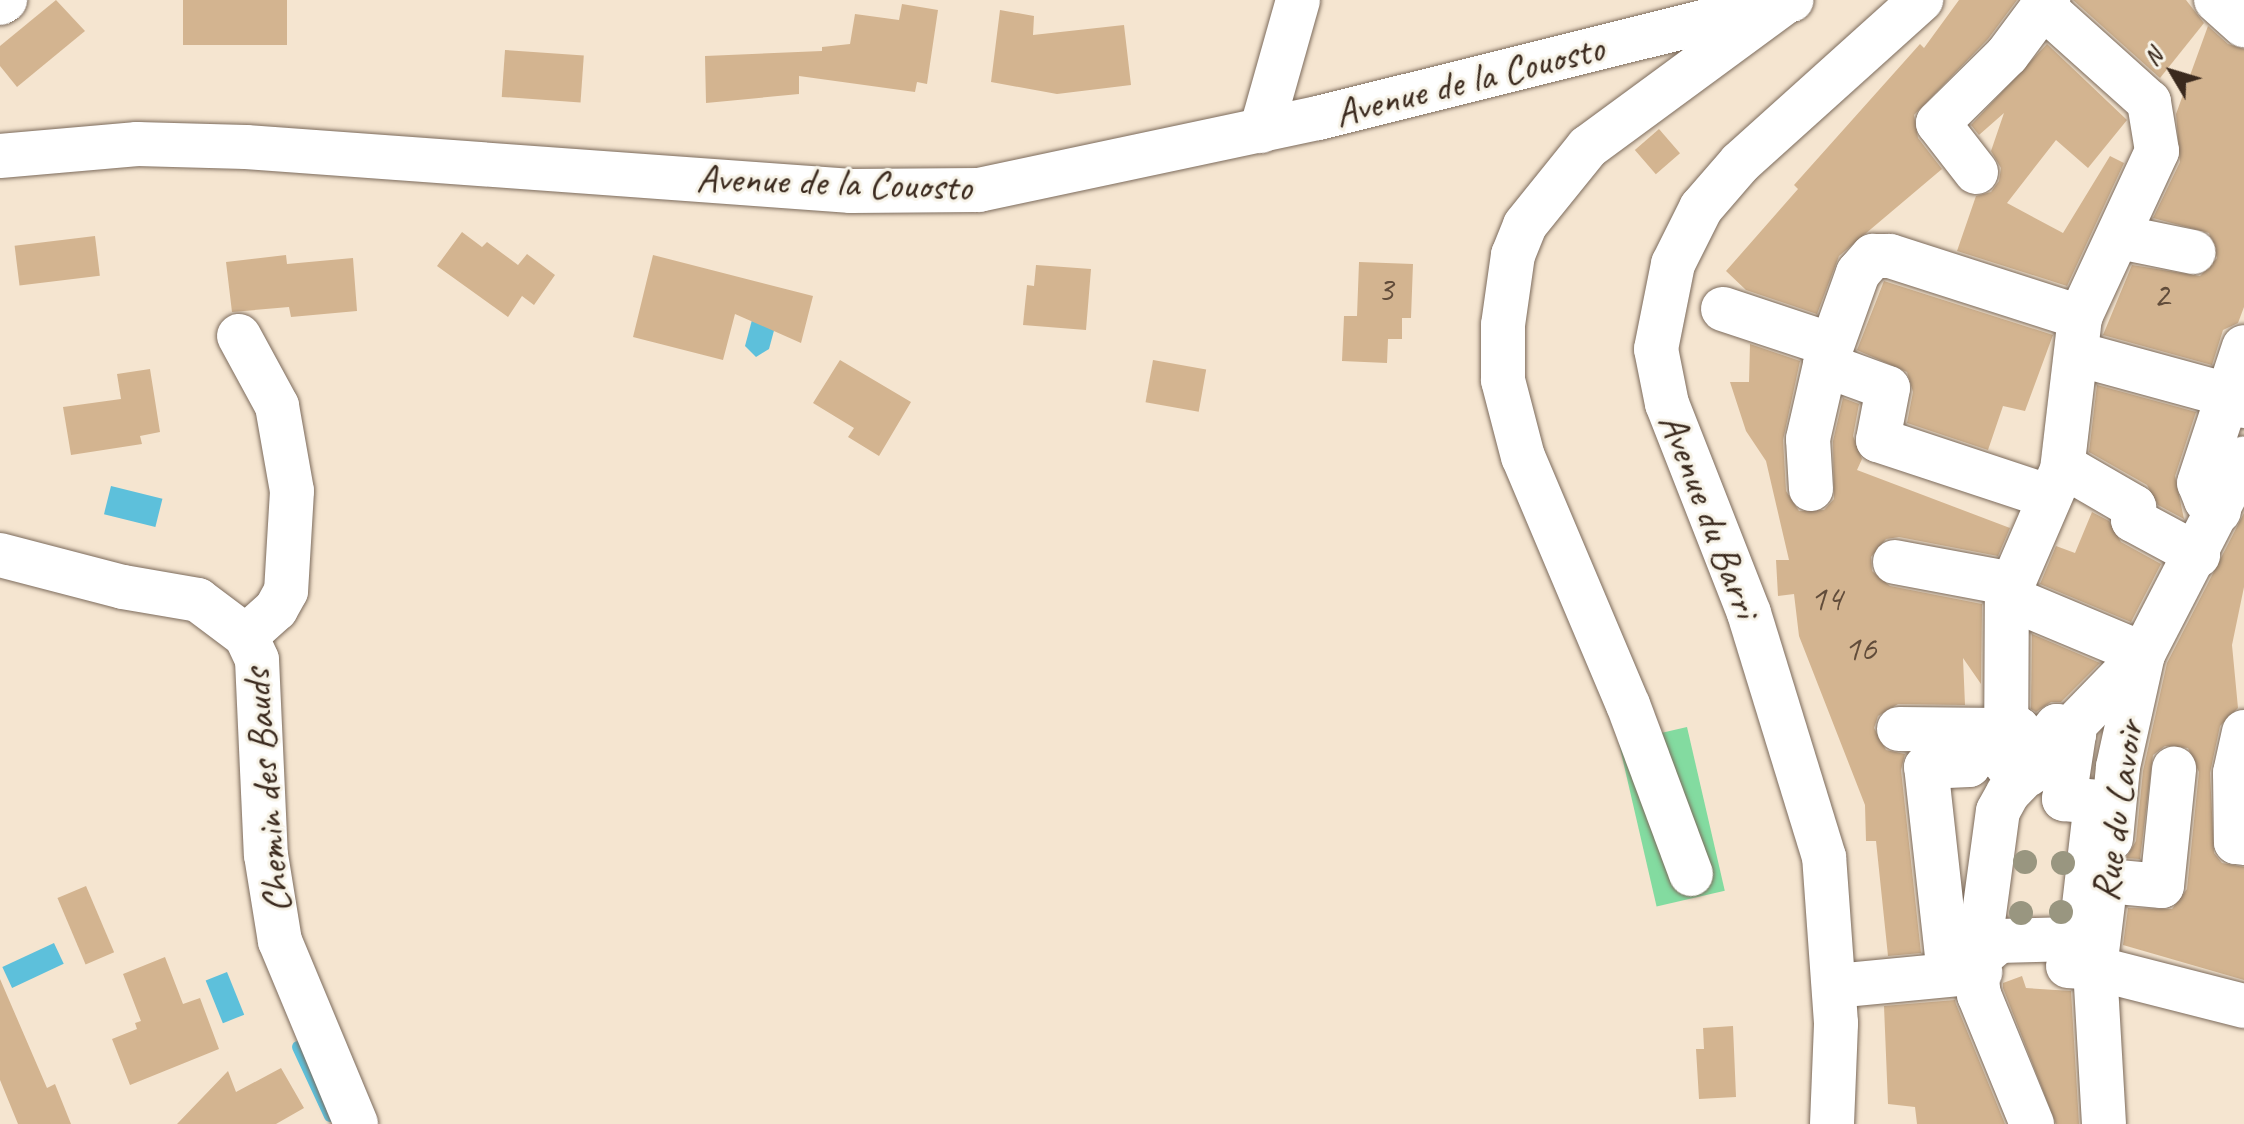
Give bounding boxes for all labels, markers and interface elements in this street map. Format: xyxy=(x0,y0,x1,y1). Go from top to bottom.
street label: Avenue de la Couosto xyxy=(1329,23,1609,137)
north arrow xyxy=(2132,32,2212,112)
text: N xyxy=(2138,43,2168,71)
street label: Avenue de la Couosto xyxy=(695,153,973,211)
house number: 3 xyxy=(1377,268,1393,312)
house number: 2 xyxy=(2153,274,2169,318)
street label: Avenue du Barri xyxy=(1649,406,1771,624)
house number: 14 xyxy=(1810,577,1842,621)
house number: 16 xyxy=(1844,627,1876,671)
street label: Chemin des Bauds xyxy=(231,667,301,915)
street label: Rue du Lavoir xyxy=(2081,718,2153,904)

